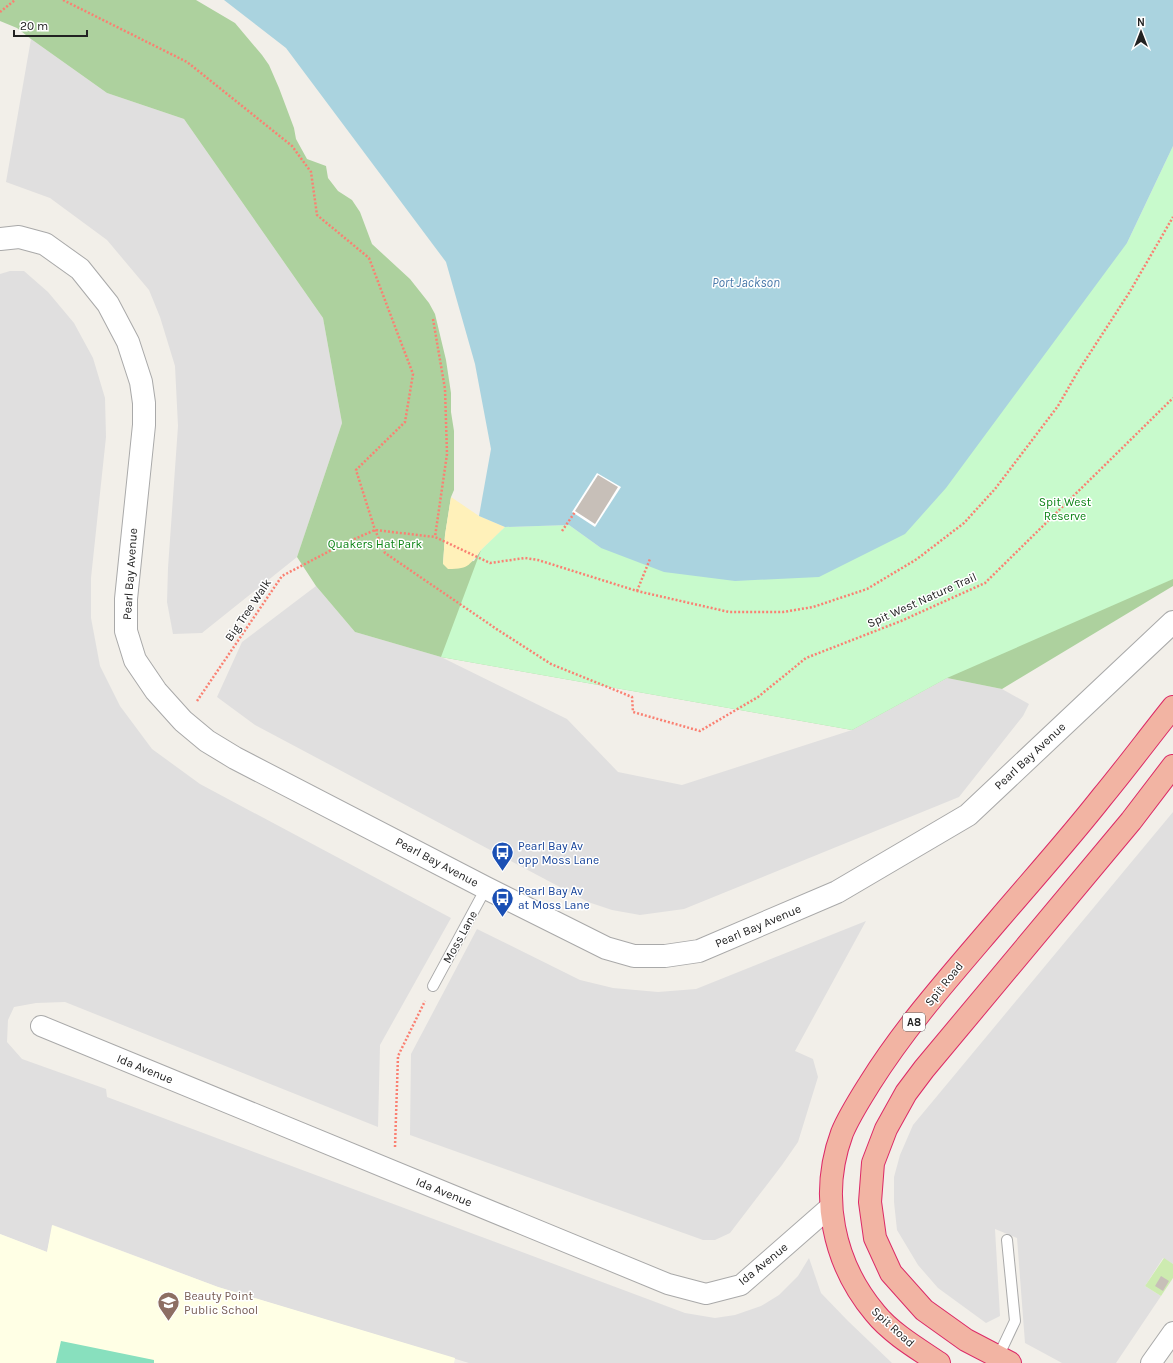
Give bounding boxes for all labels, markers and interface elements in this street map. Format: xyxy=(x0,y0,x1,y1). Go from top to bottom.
scale bar xyxy=(14,12,87,38)
north arrow xyxy=(1121,12,1161,52)
text: N xyxy=(1137,16,1145,29)
text: 20 m xyxy=(20,19,48,33)
water label: Port Jackson xyxy=(712,275,780,290)
park label: Spit West Reserve xyxy=(1039,495,1092,523)
street label: Pearl Bay Avenue xyxy=(120,528,140,620)
park label: Quakers Hat Park xyxy=(328,537,422,551)
street label: Spit West Nature Trail xyxy=(865,570,979,630)
street label: Big Tree Walk xyxy=(222,576,274,644)
street label: Pearl Bay Avenue xyxy=(992,720,1068,792)
street label: Pearl Bay Avenue xyxy=(393,834,481,890)
place label: Pearl Bay Av opp Moss Lane xyxy=(518,839,599,867)
bus stop icon: Pearl Bay Av opp Moss Lane xyxy=(490,840,516,873)
place label: Pearl Bay Av at Moss Lane xyxy=(518,884,590,912)
bus stop icon: Pearl Bay Av at Moss Lane xyxy=(490,885,516,918)
street label: Pearl Bay Avenue xyxy=(713,902,803,950)
street label: Moss Lane xyxy=(440,908,480,966)
street label: Spit Road xyxy=(922,959,966,1009)
road number: A8 xyxy=(903,1013,925,1031)
street label: Ida Avenue xyxy=(115,1051,175,1087)
street label: Ida Avenue xyxy=(414,1174,474,1210)
street label: Ida Avenue xyxy=(736,1240,790,1288)
place label: Beauty Point Public School xyxy=(184,1289,258,1317)
school or university icon: Beauty Point Public School xyxy=(155,1290,181,1323)
street label: Spit Road xyxy=(869,1304,917,1350)

